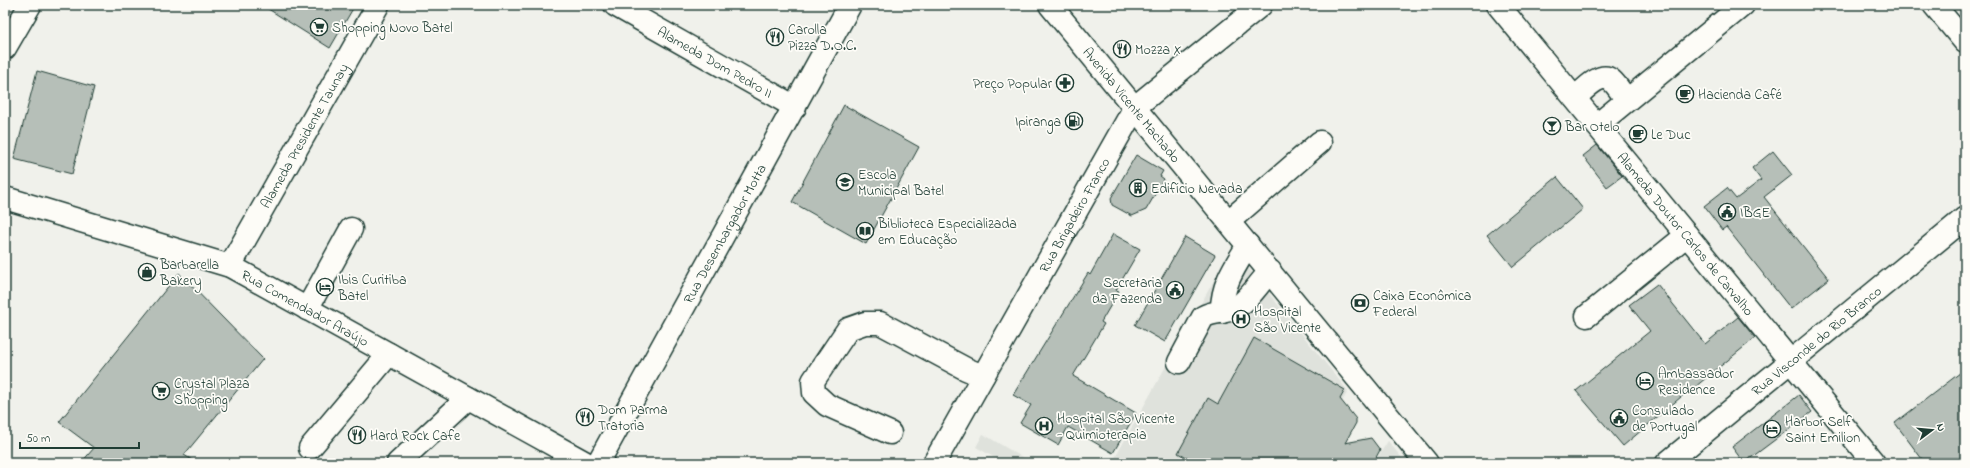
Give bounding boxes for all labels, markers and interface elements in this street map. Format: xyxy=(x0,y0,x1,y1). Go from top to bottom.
supermarket icon: Shopping Novo Batel xyxy=(309,17,329,37)
place label: Shopping Novo Batel xyxy=(332,18,453,40)
place label: Carolla Pizza D.O.C. xyxy=(788,20,856,57)
street label: Alameda Dom Pedro II xyxy=(653,22,776,104)
restaurant icon: Carolla Pizza D.O.C. xyxy=(765,27,785,47)
restaurant icon: Mozza X xyxy=(1112,39,1132,59)
place label: Mozza X xyxy=(1135,40,1182,61)
street label: Avenida Vicente Machado xyxy=(1077,43,1185,168)
street label: Alameda Presidente Taunay xyxy=(256,60,356,213)
pharmacy icon: Preço Popular xyxy=(1055,73,1075,93)
place label: Preço Popular xyxy=(973,74,1053,95)
cafe icon: Hacienda Café xyxy=(1675,84,1695,104)
place label: Hacienda Café xyxy=(1698,85,1782,106)
fuel station icon: Ipiranga xyxy=(1064,111,1084,131)
place label: Ipiranga xyxy=(1015,112,1061,134)
bar icon: Bar Otelo xyxy=(1542,116,1562,136)
place label: Bar Otelo xyxy=(1564,117,1620,138)
cafe icon: Le Duc xyxy=(1628,124,1648,144)
place label: Le Duc xyxy=(1651,125,1691,146)
street label: Alameda Doutor Carlos de Carvalho xyxy=(1611,148,1758,321)
street label: Rua Brigadeiro Franco xyxy=(1035,154,1116,277)
street label: Rua Desembargador Motta xyxy=(679,161,773,308)
place label: Escola Municipal Batel xyxy=(858,165,944,202)
school or university icon: Escola Municipal Batel xyxy=(835,172,855,192)
building icon: Edifício Nevada xyxy=(1128,178,1148,198)
place label: Edifício Nevada xyxy=(1151,179,1243,200)
public building icon: IBGE xyxy=(1717,202,1737,222)
place label: IBGE xyxy=(1740,203,1770,224)
place label: Biblioteca Especializada em Educação xyxy=(877,214,1017,251)
library icon: Biblioteca Especializada em Educação xyxy=(855,221,875,241)
place label: Barbarella Bakery xyxy=(159,255,219,293)
shop icon: Barbarella Bakery xyxy=(137,262,157,282)
street label: Rua Comendador Araújo xyxy=(237,265,372,353)
place label: Ibis Curitiba Batel xyxy=(337,270,407,307)
place label: Secretaria da Fazenda xyxy=(1092,273,1162,310)
hotel icon: Ibis Curitiba Batel xyxy=(315,277,335,297)
public building icon: Secretaria da Fazenda xyxy=(1165,280,1185,300)
street label: Rua Visconde do Rio Branco xyxy=(1747,282,1887,402)
place label: Caixa Econômica Federal xyxy=(1372,286,1471,323)
bank icon: Caixa Econômica Federal xyxy=(1350,293,1370,313)
place label: Hospital São Vicente xyxy=(1254,302,1322,339)
hospital icon: Hospital São Vicente xyxy=(1231,309,1251,329)
place label: Ambassador Residence xyxy=(1658,364,1734,401)
hotel icon: Ambassador Residence xyxy=(1635,371,1655,391)
place label: Crystal Plaza Shopping xyxy=(174,374,250,412)
supermarket icon: Crystal Plaza Shopping xyxy=(151,381,171,401)
place label: Dom Parma Tratoria xyxy=(597,400,668,437)
place label: Consulado de Portugal xyxy=(1632,401,1697,439)
restaurant icon: Dom Parma Tratoria xyxy=(575,407,595,427)
public building icon: Consulado de Portugal xyxy=(1609,408,1629,428)
place label: Hospital São Vicente - Quimioterapia xyxy=(1057,409,1176,446)
north arrow xyxy=(1912,410,1952,450)
place label: Harbor Self Saint Emilion xyxy=(1785,412,1860,449)
hospital icon: Hospital São Vicente - Quimioterapia xyxy=(1034,416,1054,436)
hotel icon: Harbor Self Saint Emilion xyxy=(1762,419,1782,439)
text: N xyxy=(1932,422,1949,433)
scale bar xyxy=(20,424,139,450)
restaurant icon: Hard Rock Cafe xyxy=(347,425,367,445)
place label: Hard Rock Cafe xyxy=(370,426,461,447)
text: 50 m xyxy=(26,430,50,448)

